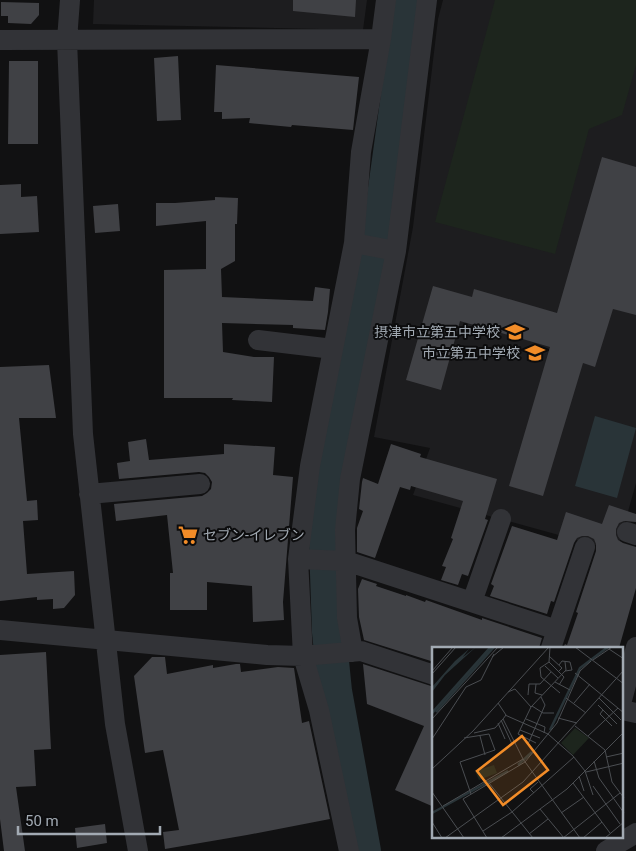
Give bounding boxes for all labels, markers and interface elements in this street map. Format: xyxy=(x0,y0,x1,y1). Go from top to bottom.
school or university icon: 摂津市立第五中学校 xyxy=(504,321,526,343)
place label: 摂津市立第五中学校 xyxy=(374,324,500,340)
school or university icon: 市立第五中学校 xyxy=(524,342,546,364)
place label: 市立第五中学校 xyxy=(422,345,520,361)
supermarket icon: セブン-イレブン xyxy=(177,524,199,546)
place label: セブン-イレブン xyxy=(203,527,305,543)
inset map xyxy=(432,647,624,838)
scale bar xyxy=(18,804,160,836)
text: 50 m xyxy=(25,812,59,830)

